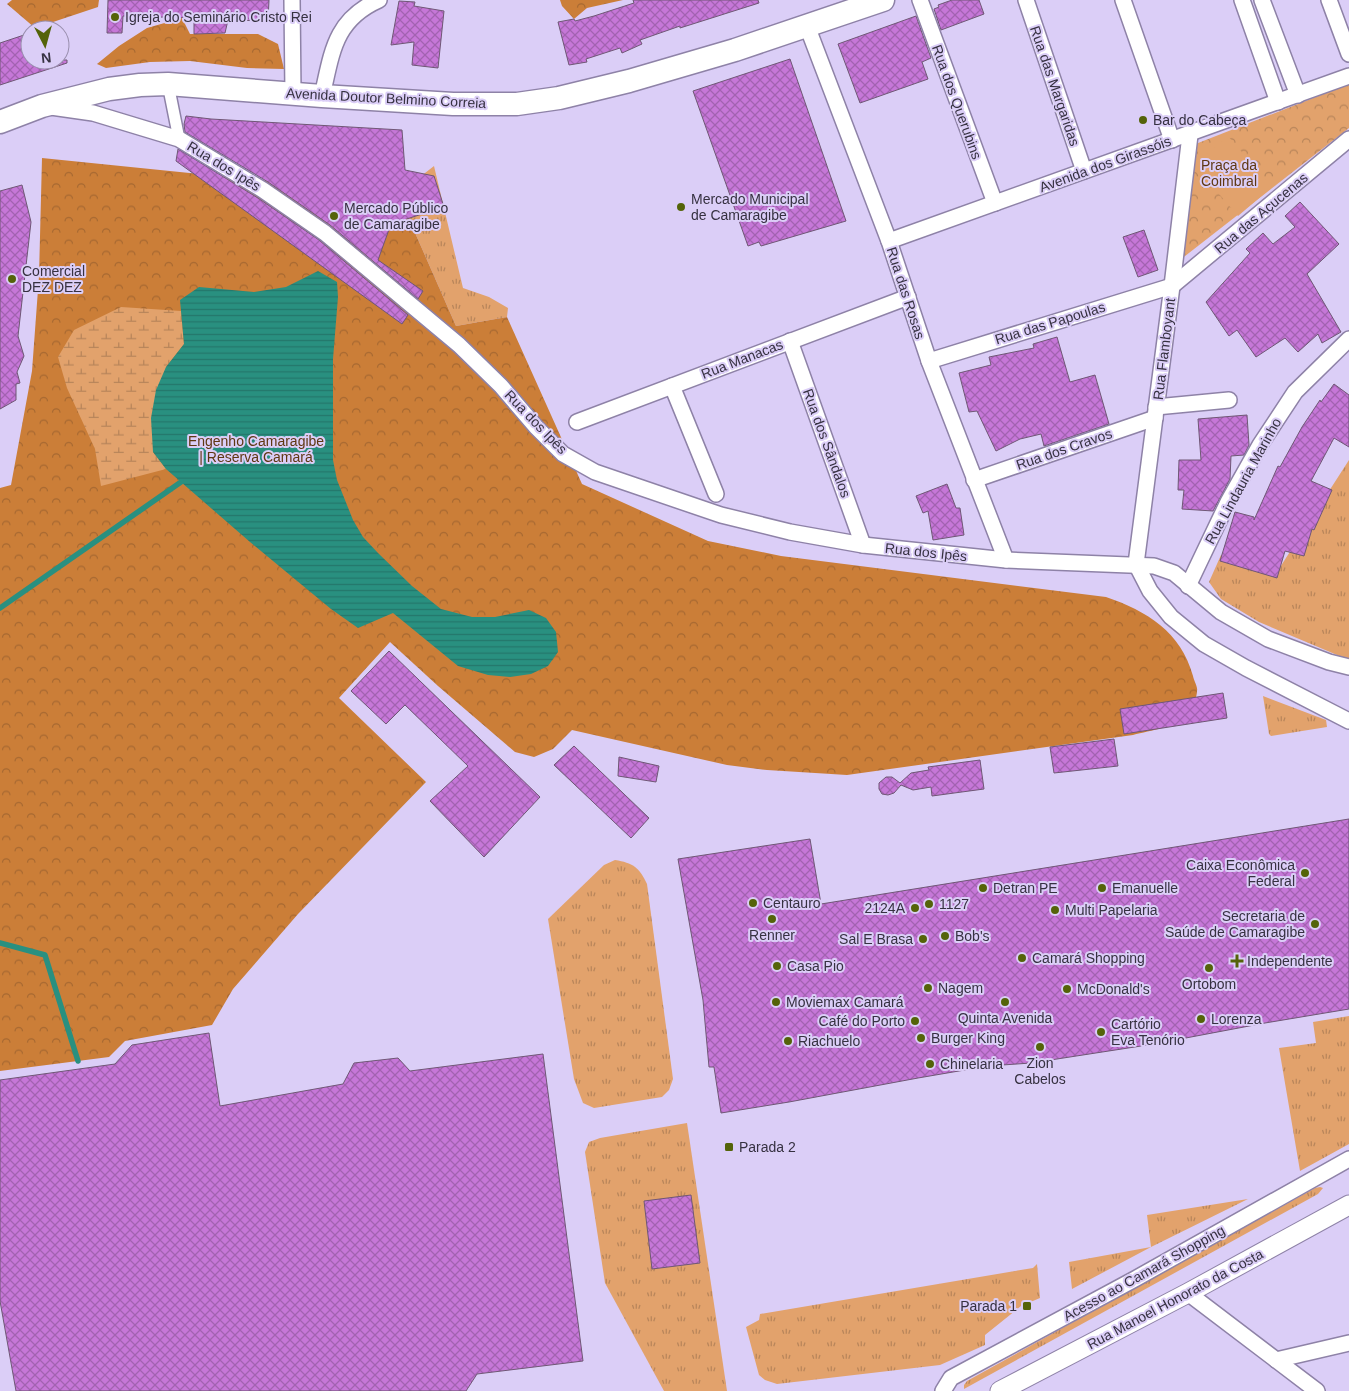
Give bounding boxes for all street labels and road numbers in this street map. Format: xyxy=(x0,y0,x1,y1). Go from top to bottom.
street label: Rua das Margaridas xyxy=(1027,24,1083,148)
street label: Rua dos Querubins xyxy=(929,43,985,161)
street label: Avenida Doutor Belmino Correia xyxy=(285,85,487,111)
street label: Avenida dos Girassóis xyxy=(1037,133,1173,195)
street label: Rua dos Ipês xyxy=(185,138,263,194)
street label: Rua das Açucenas xyxy=(1211,169,1311,257)
street label: Rua das Rosas xyxy=(884,245,928,341)
street label: Rua Flamboyant xyxy=(1150,297,1178,401)
street label: Rua das Papoulas xyxy=(993,299,1107,347)
street label: Rua Manacas xyxy=(699,336,785,382)
street label: Rua dos Ipês xyxy=(502,387,570,457)
street label: Rua dos Sândalos xyxy=(800,387,854,499)
street label: Rua Lindauria Marinho xyxy=(1202,415,1284,547)
street label: Rua dos Cravos xyxy=(1014,425,1114,473)
street label: Rua dos Ipês xyxy=(884,540,968,564)
street label: Acesso ao Camará Shopping xyxy=(1060,1222,1228,1324)
street label: Rua Manoel Honorato da Costa xyxy=(1084,1246,1266,1352)

